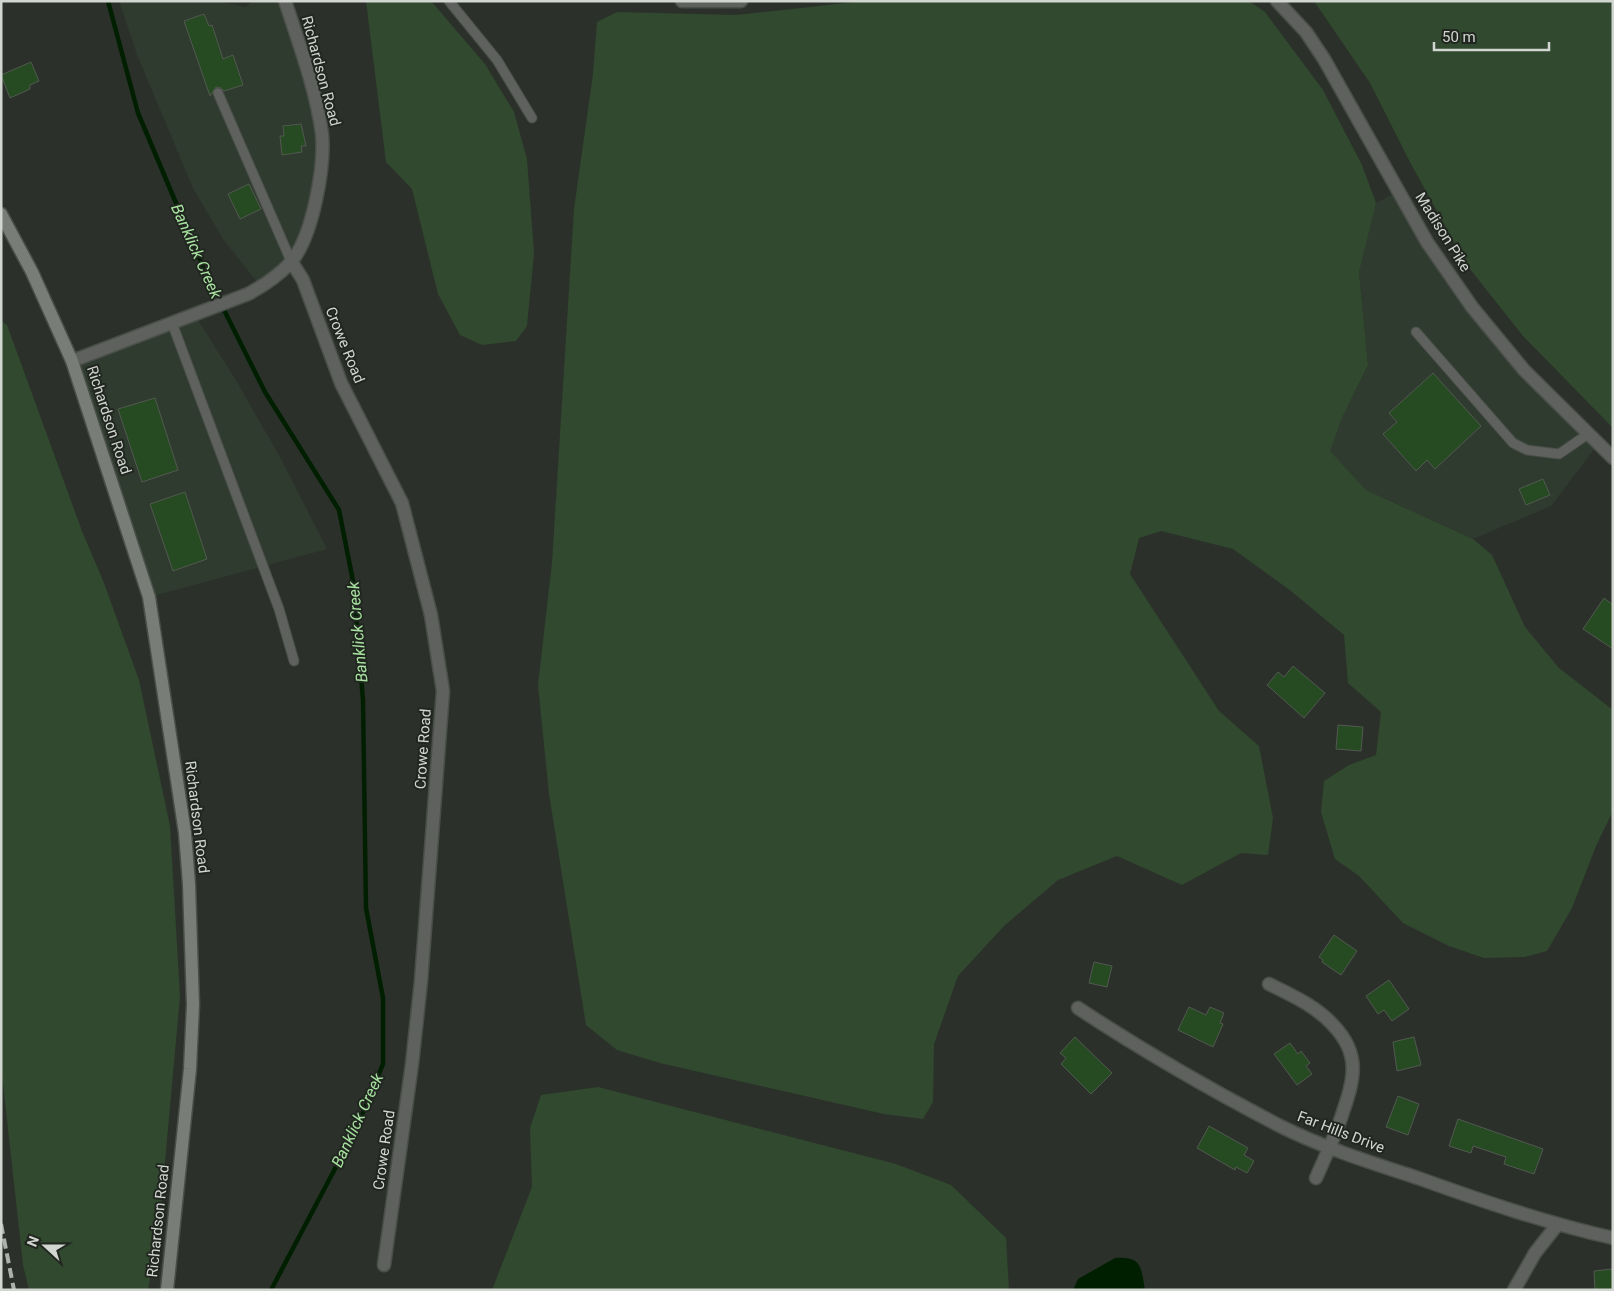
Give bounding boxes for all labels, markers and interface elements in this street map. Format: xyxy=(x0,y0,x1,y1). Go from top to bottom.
street label: Richardson Road xyxy=(298,14,344,128)
scale bar xyxy=(1434,20,1549,52)
text: 50 m xyxy=(1442,28,1476,46)
street label: Madison Pike xyxy=(1411,189,1475,275)
water label: Banklick Creek xyxy=(167,201,226,302)
street label: Crowe Road xyxy=(322,304,368,386)
street label: Richardson Road xyxy=(83,363,135,477)
water label: Banklick Creek xyxy=(344,579,371,683)
street label: Crowe Road xyxy=(411,708,435,790)
street label: Richardson Road xyxy=(181,760,213,874)
water label: Banklick Creek xyxy=(327,1069,388,1170)
street label: Far Hills Drive xyxy=(1295,1107,1387,1157)
street label: Crowe Road xyxy=(369,1109,399,1191)
street label: Richardson Road xyxy=(143,1164,173,1278)
north arrow xyxy=(20,1221,70,1271)
text: N xyxy=(24,1234,42,1249)

